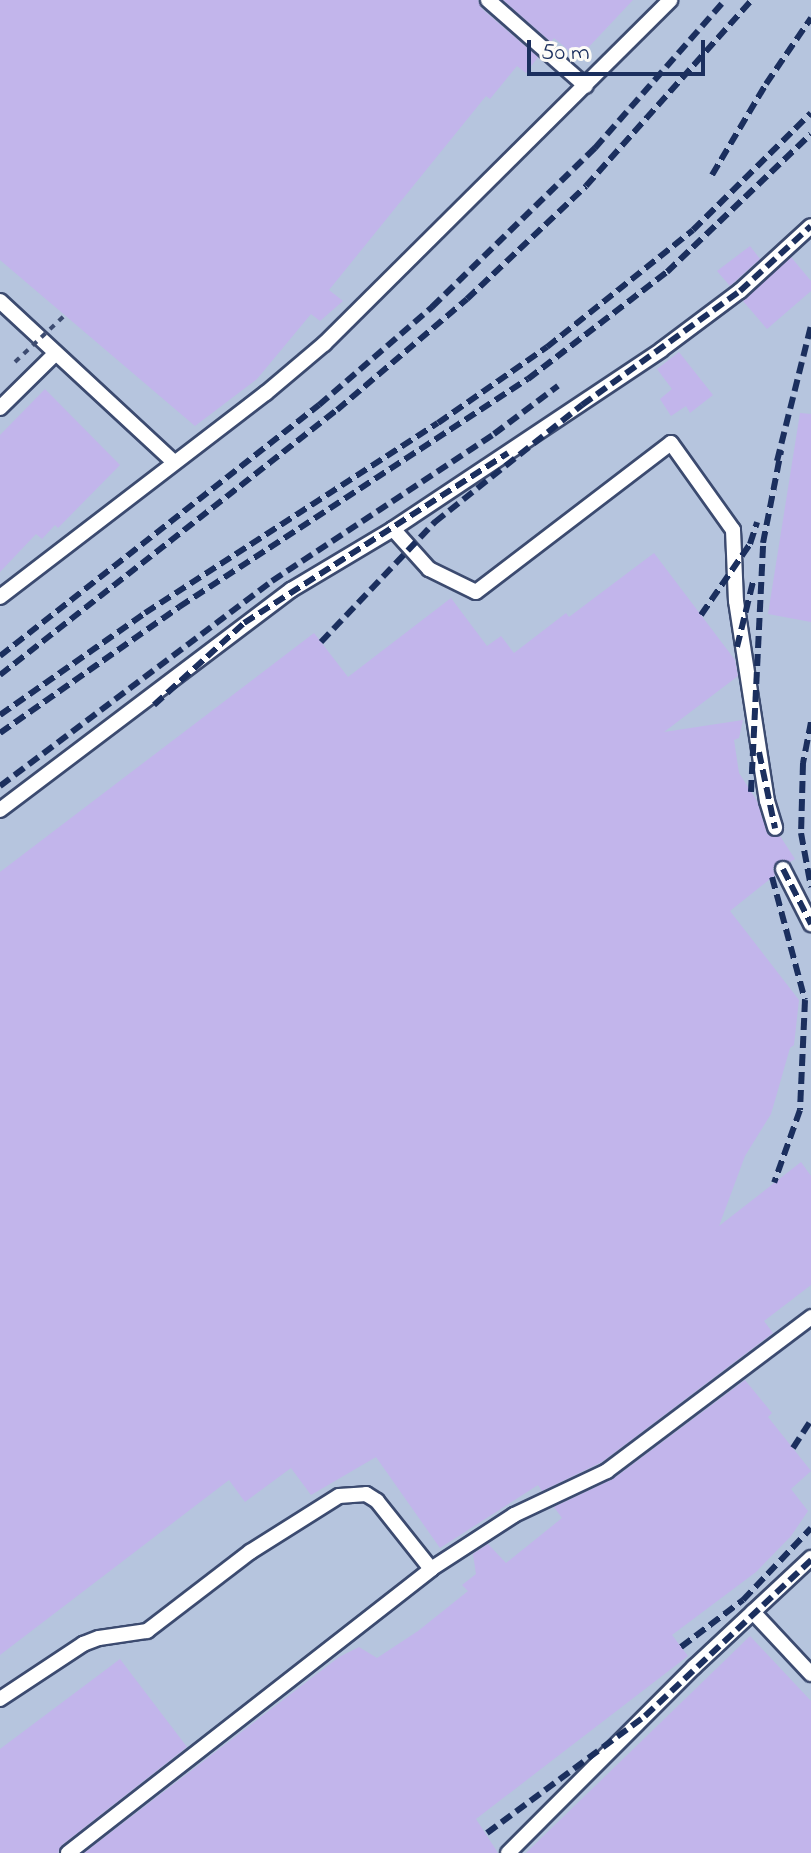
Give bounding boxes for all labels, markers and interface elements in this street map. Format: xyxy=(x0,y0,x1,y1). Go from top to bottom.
scale bar xyxy=(531,24,709,74)
text: 50 m xyxy=(541,36,590,71)

